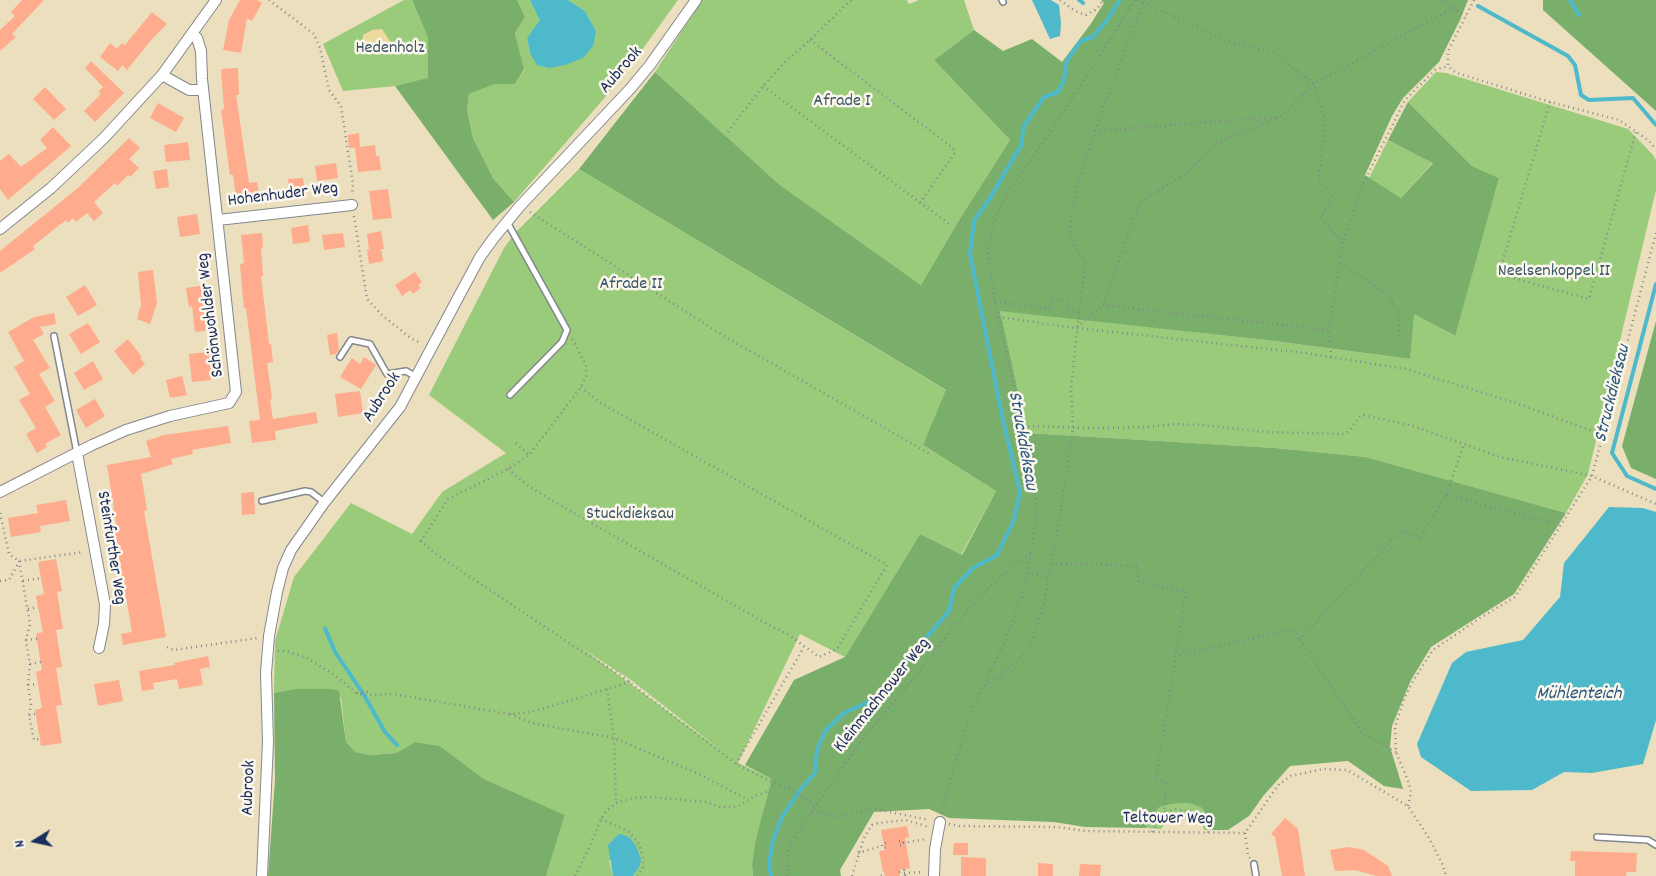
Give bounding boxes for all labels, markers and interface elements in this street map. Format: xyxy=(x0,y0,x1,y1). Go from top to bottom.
park label: Hedenholz xyxy=(355,39,425,61)
street label: Aubrook xyxy=(596,43,648,99)
park label: Afrade I xyxy=(813,92,871,114)
street label: Hohenhuder Weg xyxy=(227,179,339,213)
street label: Schönwohlder Weg xyxy=(194,252,230,378)
park label: Neelsenkoppel II xyxy=(1498,262,1610,284)
park label: Afrade II xyxy=(600,275,662,297)
water label: Struckdieksau xyxy=(1591,343,1637,445)
street label: Aubrook xyxy=(359,369,407,427)
water label: Struckdieksau xyxy=(1001,390,1041,492)
street label: Steinfurther Weg xyxy=(90,490,130,606)
park label: Stuckdieksau xyxy=(586,505,674,527)
street label: Kleinmachnower Weg xyxy=(830,634,936,758)
water label: Mühlenteich xyxy=(1537,684,1621,706)
street label: Aubrook xyxy=(238,760,262,816)
street label: Teltower Weg xyxy=(1123,808,1213,832)
north arrow xyxy=(10,816,60,866)
text: N xyxy=(10,838,31,849)

